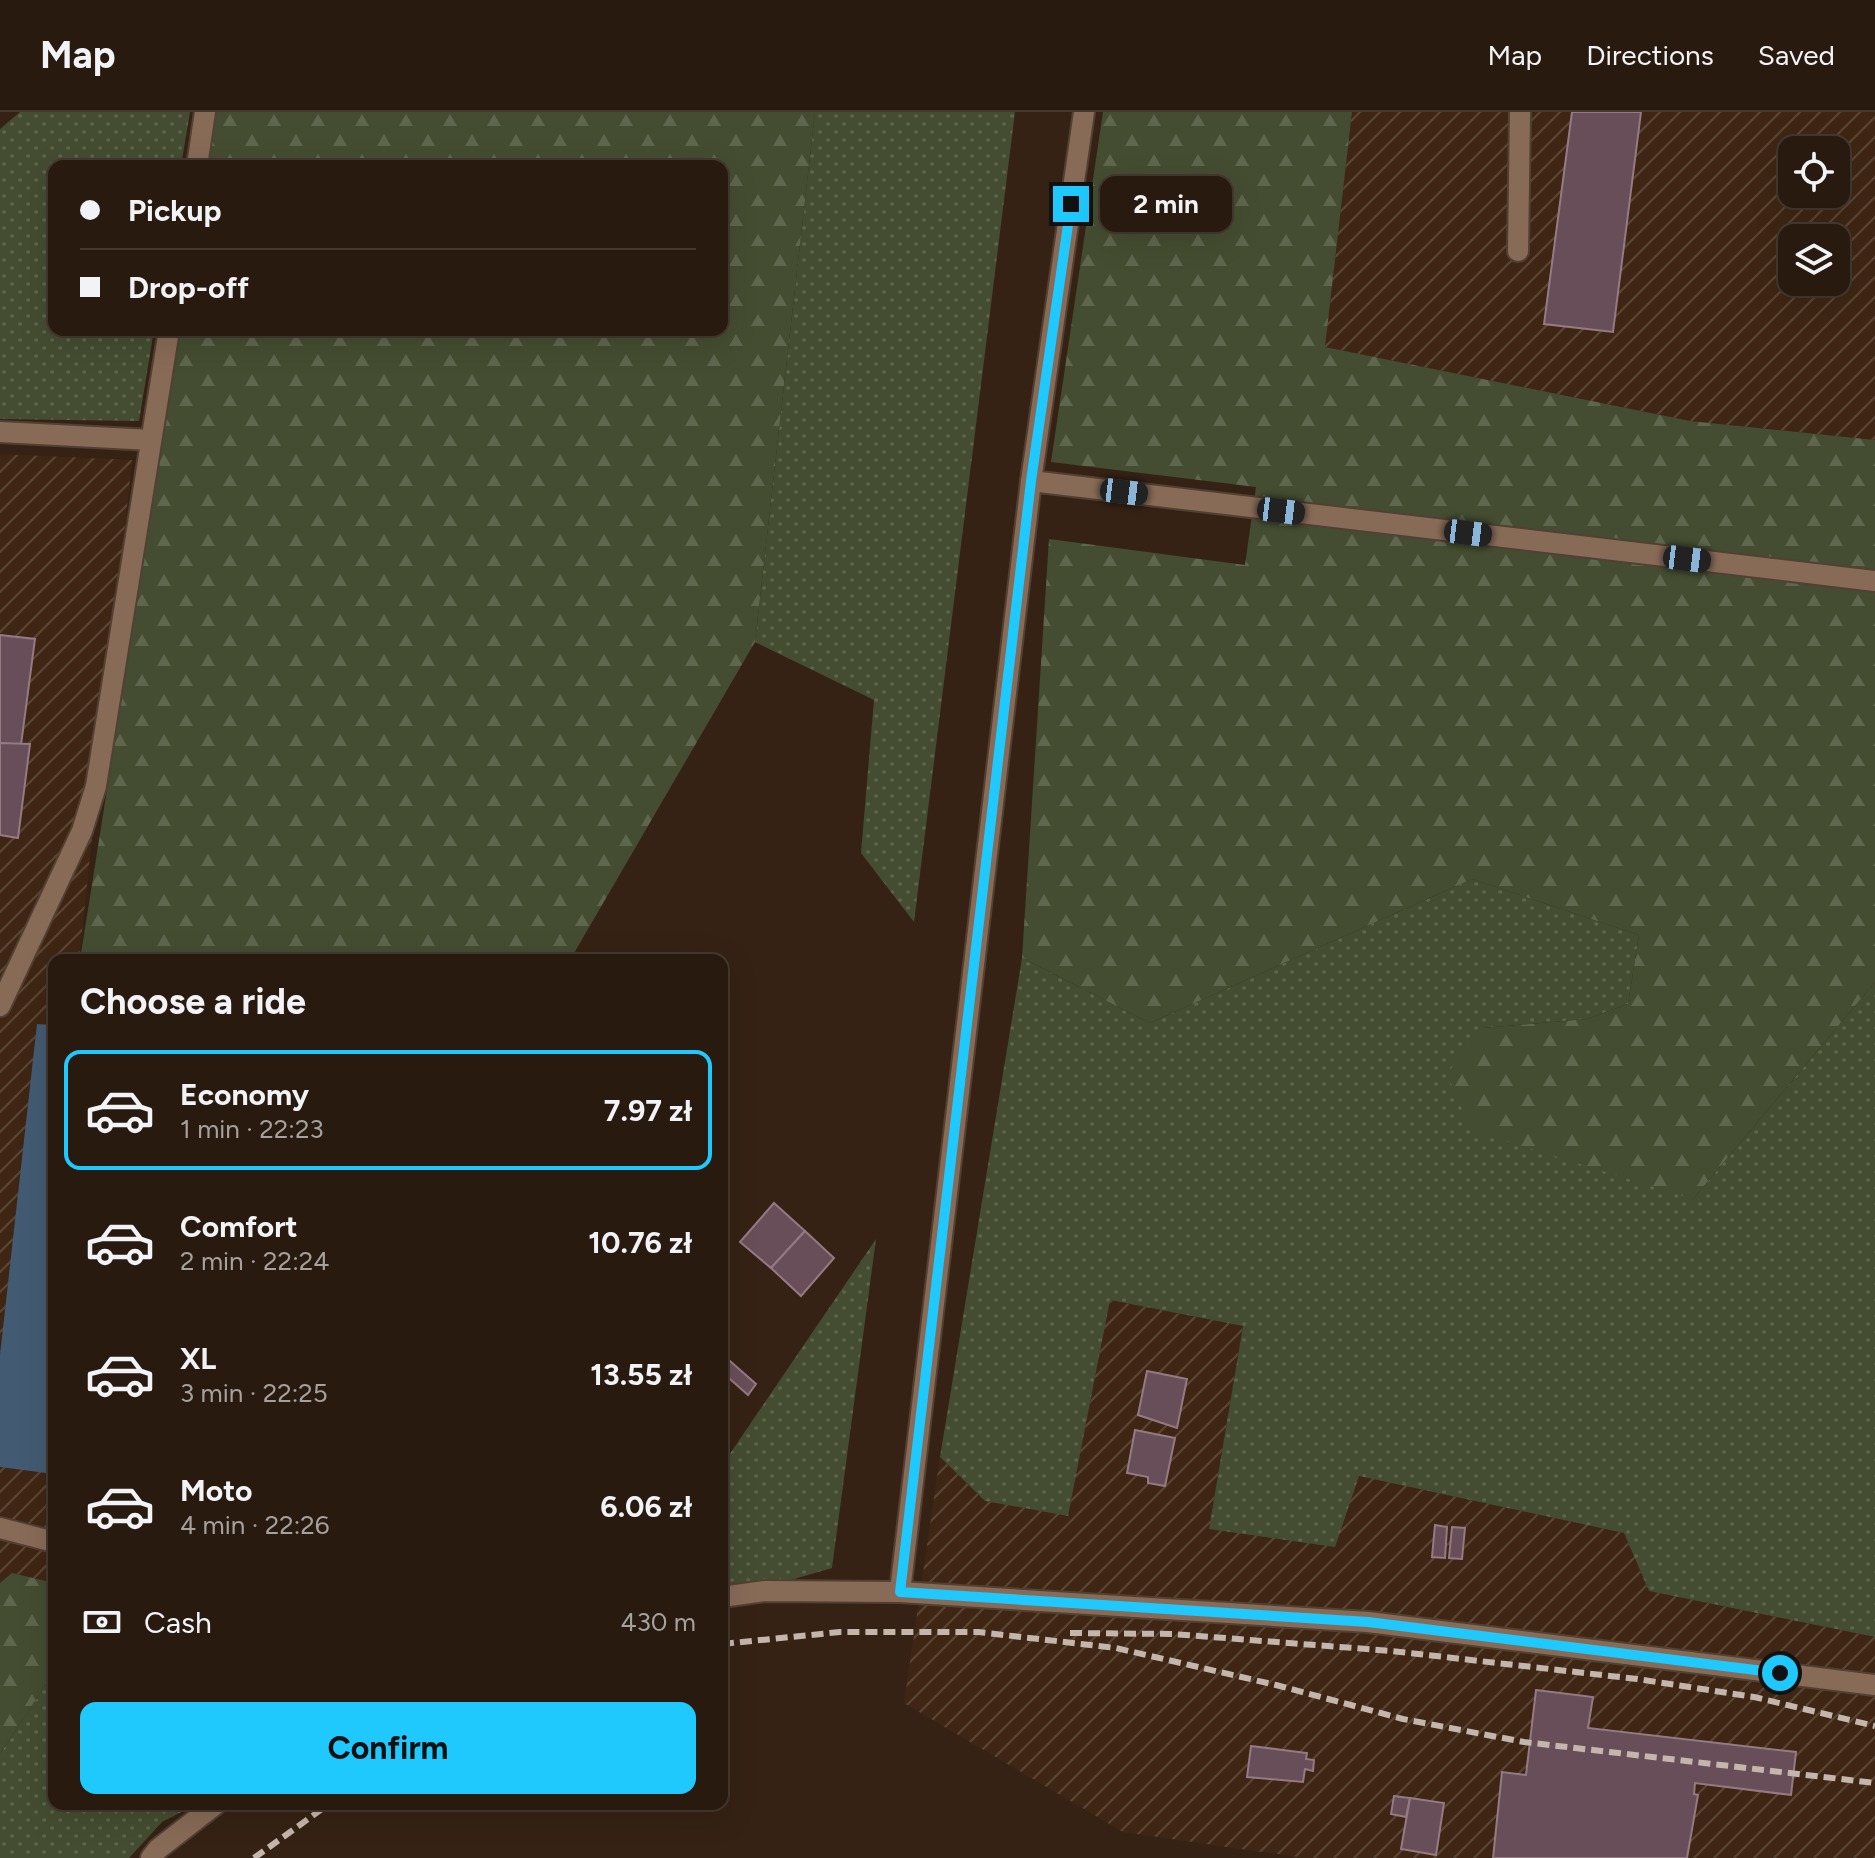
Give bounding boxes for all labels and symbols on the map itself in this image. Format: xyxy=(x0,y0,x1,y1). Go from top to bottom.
callout: 2 min xyxy=(1099,176,1231,232)
route end xyxy=(1053,186,1089,222)
car xyxy=(1099,477,1149,507)
car xyxy=(1256,496,1306,526)
car xyxy=(1443,518,1493,548)
car xyxy=(1662,544,1712,574)
route start xyxy=(1762,1655,1798,1691)

